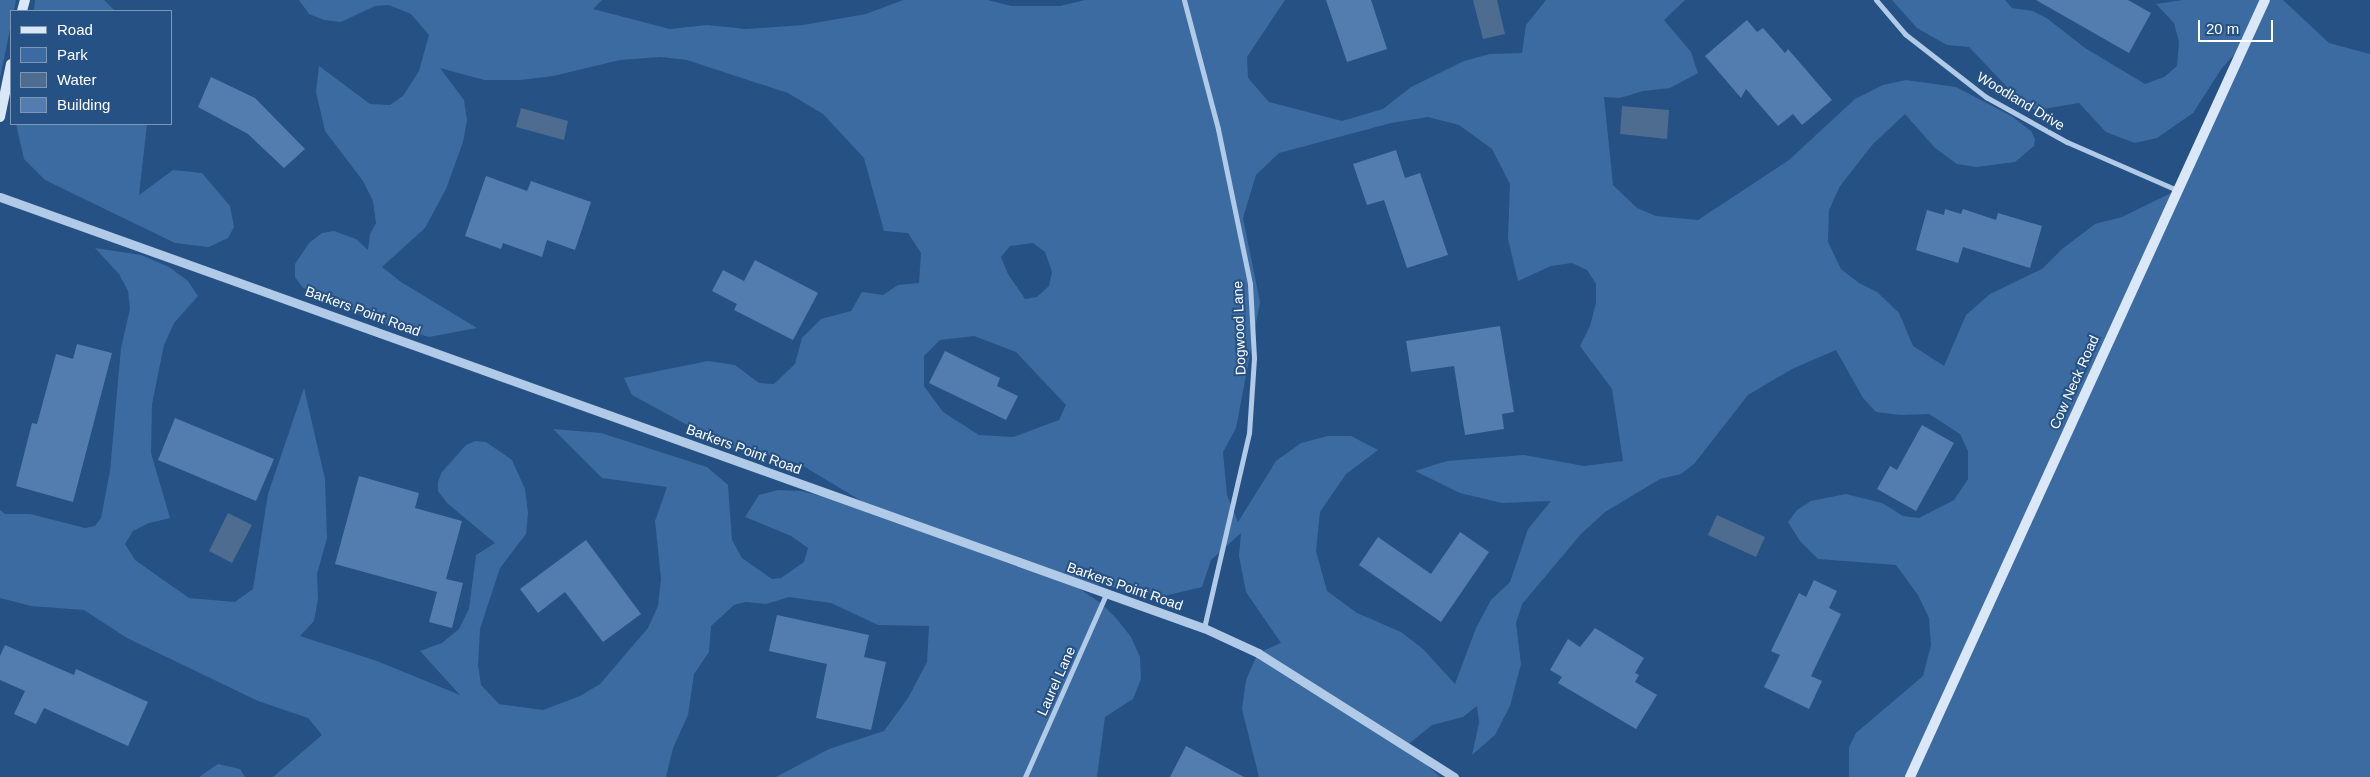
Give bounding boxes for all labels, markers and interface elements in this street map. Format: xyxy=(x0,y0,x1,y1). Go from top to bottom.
legend xyxy=(10,10,172,125)
scale bar xyxy=(2200,10,2275,42)
text: 20 m xyxy=(2206,20,2239,37)
text: Road xyxy=(57,21,93,38)
text: Park xyxy=(57,46,88,63)
street label: Woodland Drive xyxy=(1974,68,2068,134)
text: Water xyxy=(57,71,96,88)
text: Building xyxy=(57,96,110,113)
street label: Dogwood Lane xyxy=(1229,281,1249,375)
street label: Barkers Point Road xyxy=(303,282,423,340)
street label: Cow Neck Road xyxy=(2046,332,2102,432)
street label: Barkers Point Road xyxy=(684,420,804,478)
street label: Barkers Point Road xyxy=(1065,558,1185,614)
street label: Laurel Lane xyxy=(1033,644,1079,718)

